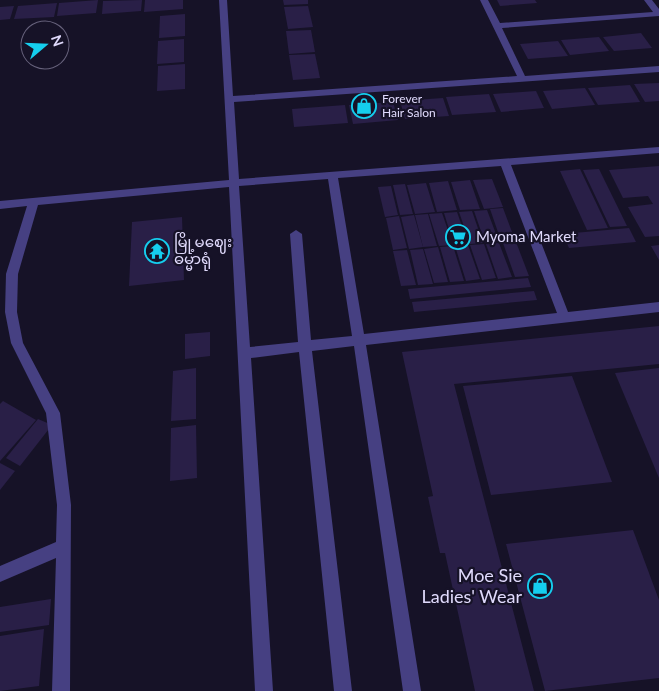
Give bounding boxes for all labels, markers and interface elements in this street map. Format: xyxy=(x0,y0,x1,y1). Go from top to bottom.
north arrow xyxy=(20,20,70,70)
text: N xyxy=(48,33,68,48)
place label: Forever Hair Salon xyxy=(382,91,436,120)
shop icon: Forever Hair Salon xyxy=(351,93,377,119)
supermarket icon: Myoma Market xyxy=(445,224,471,250)
place label: Myoma Market xyxy=(476,227,577,245)
place label: မြို့မဈေး ဓမ္မာရုံ xyxy=(174,232,232,271)
temple icon: မြို့မဈေး ဓမ္မာရုံ xyxy=(144,238,170,264)
place label: Moe Sie Ladies' Wear xyxy=(421,564,522,607)
shop icon: Moe Sie Ladies' Wear xyxy=(527,573,553,599)

